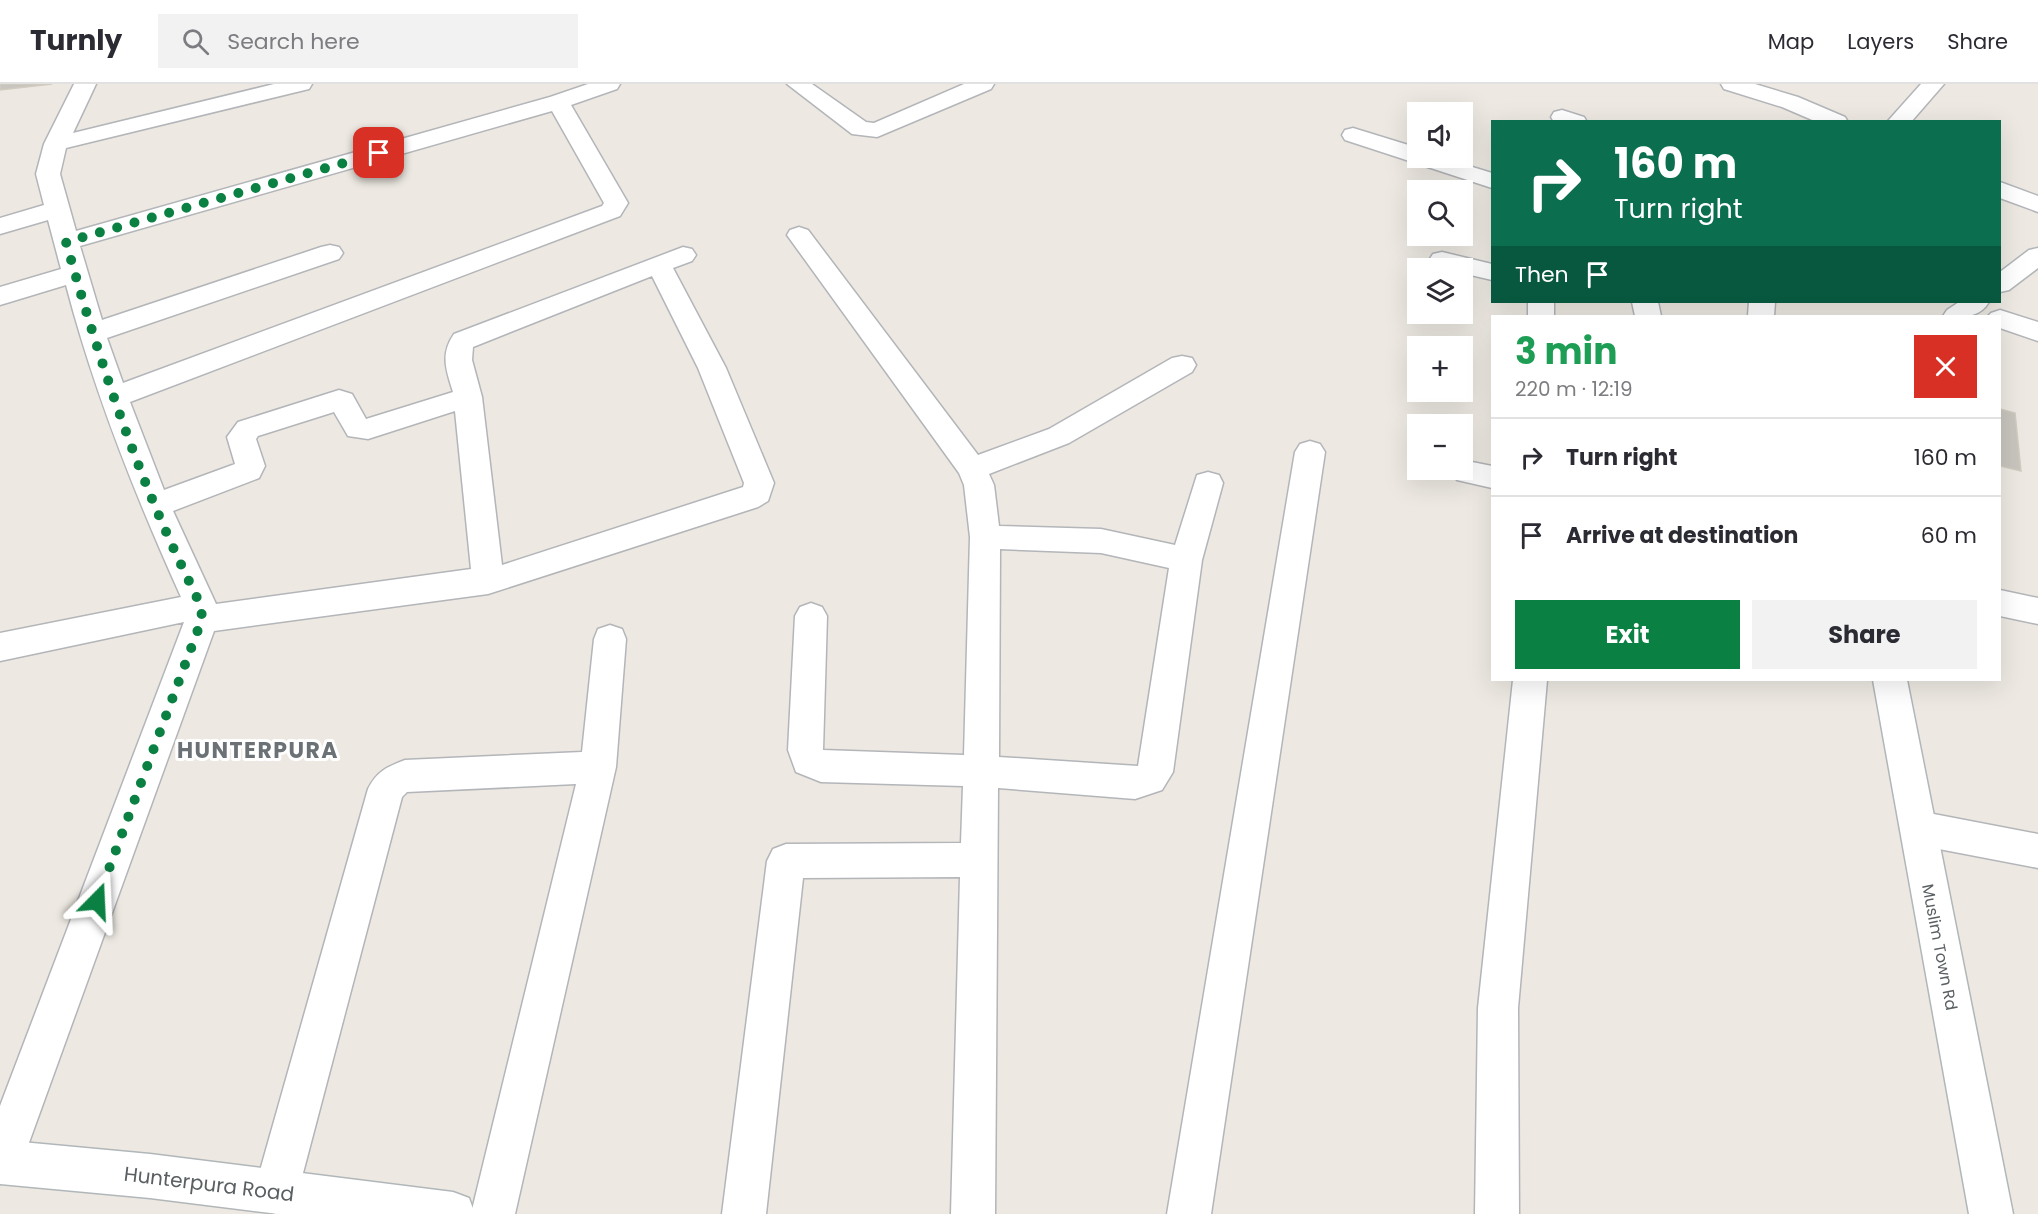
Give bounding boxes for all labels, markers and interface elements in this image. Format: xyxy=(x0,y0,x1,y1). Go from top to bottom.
search box xyxy=(158,14,578,68)
text: Turnly xyxy=(30,21,122,60)
icon: search xyxy=(179,25,212,58)
text: Search here xyxy=(227,26,360,57)
text: Map xyxy=(1768,27,1814,56)
text: Layers xyxy=(1847,27,1914,56)
text: Share xyxy=(1947,27,2008,56)
map controls xyxy=(1407,102,1473,480)
button: sound xyxy=(1407,102,1473,168)
pin xyxy=(353,127,404,178)
text: 160 m xyxy=(1614,134,1737,193)
icon: arrive xyxy=(362,136,395,169)
icon: right xyxy=(1515,144,1593,222)
button: search xyxy=(1407,180,1473,246)
text: Turn right xyxy=(1614,190,1743,227)
button: layers xyxy=(1407,258,1473,324)
icon: arrive xyxy=(1581,258,1614,291)
text: Then xyxy=(1515,259,1569,290)
text: 3 min xyxy=(1515,326,1617,377)
button: close xyxy=(1914,335,1977,398)
button: + xyxy=(1407,336,1473,402)
text: 220 m · 12:19 xyxy=(1515,375,1633,403)
button: − xyxy=(1407,414,1473,480)
icon: right xyxy=(1515,441,1548,474)
text: Turn right xyxy=(1566,442,1677,473)
text: 160 m xyxy=(1914,442,1977,473)
icon: arrive xyxy=(1515,519,1548,552)
text: Arrive at destination xyxy=(1566,520,1798,551)
text: 60 m xyxy=(1921,520,1977,551)
button: Exit xyxy=(1515,600,1740,669)
button: Share xyxy=(1752,600,1977,669)
district label: HUNTERPURA xyxy=(177,735,339,766)
position arrow xyxy=(65,869,129,933)
street label: Muslim Town Rd xyxy=(1916,882,1963,1012)
street label: Hunterpura Road xyxy=(122,1160,296,1208)

